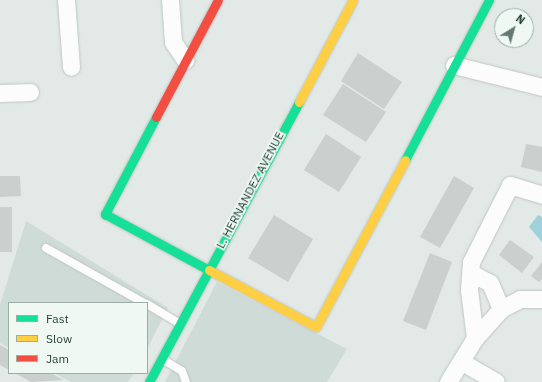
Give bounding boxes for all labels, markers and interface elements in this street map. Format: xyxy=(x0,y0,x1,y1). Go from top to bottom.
north arrow xyxy=(494,8,534,48)
text: N xyxy=(513,11,528,27)
street label: L. HERNANDEZ AVENUE xyxy=(213,129,287,251)
legend xyxy=(8,302,148,374)
text: Fast xyxy=(46,311,69,326)
text: Slow xyxy=(46,331,72,346)
text: Jam xyxy=(46,351,69,366)

